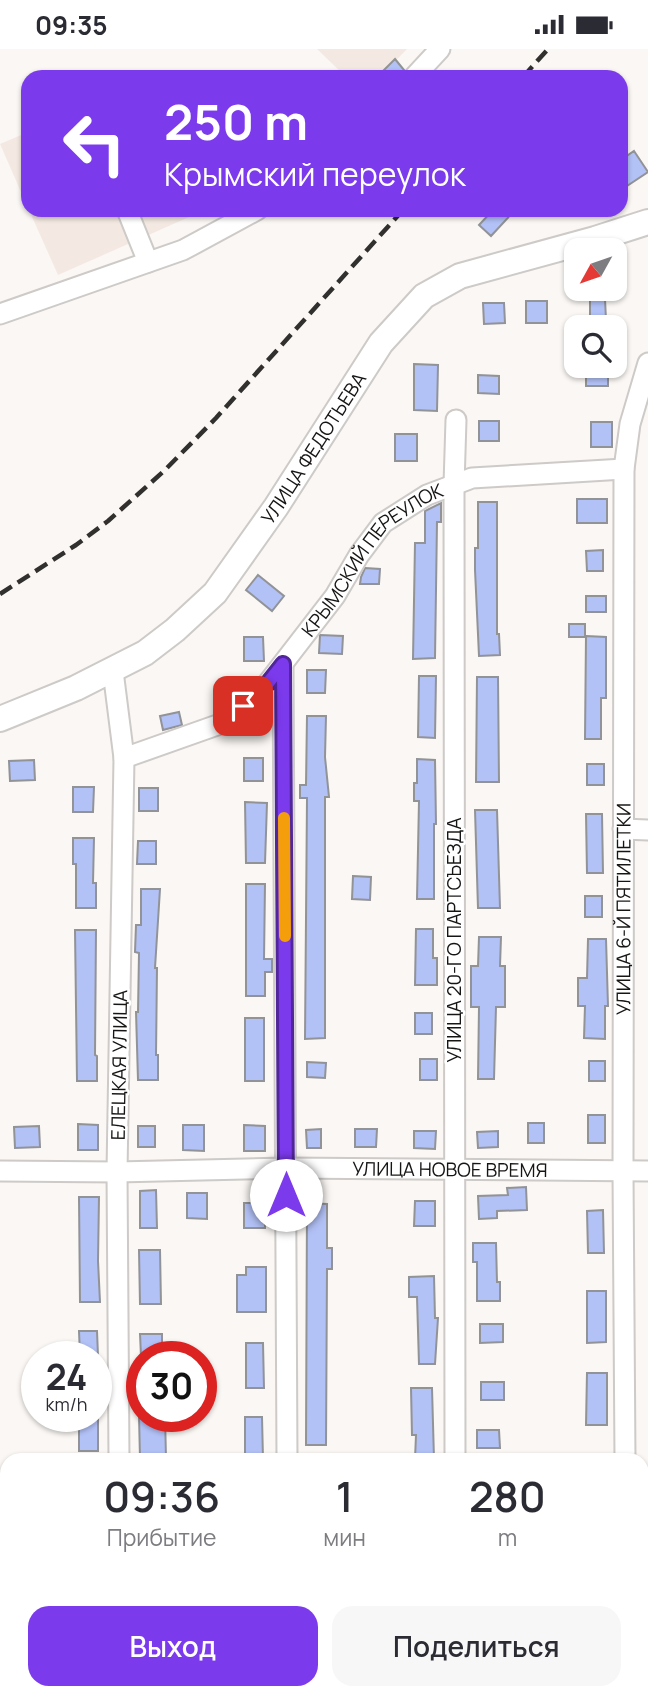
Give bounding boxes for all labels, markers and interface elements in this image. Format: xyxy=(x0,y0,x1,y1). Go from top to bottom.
text: 09:35 xyxy=(35,7,108,43)
text: 250 m xyxy=(164,88,308,155)
icon: left xyxy=(49,98,140,189)
text: Крымский переулок xyxy=(164,152,466,196)
north arrow xyxy=(564,238,626,301)
map controls xyxy=(564,238,627,378)
button: search xyxy=(564,315,627,378)
street label: УЛИЦА ФЕДОТЬЕВА xyxy=(255,367,372,529)
street label: КРЫМСКИЙ ПЕРЕУЛОК xyxy=(295,477,447,642)
pin xyxy=(213,676,273,736)
icon: arrive xyxy=(224,687,262,725)
street label: УЛИЦА 6-Й ПЯТИЛЕТКИ xyxy=(610,803,637,1015)
street label: УЛИЦА 20-ГО ПАРТСЪЕЗДА xyxy=(441,817,467,1063)
street label: ЕЛЕЦКАЯ УЛИЦА xyxy=(105,990,133,1140)
street label: УЛИЦА НОВОЕ ВРЕМЯ xyxy=(352,1156,548,1183)
position arrow xyxy=(249,1158,323,1232)
speed limit sign: 30 xyxy=(126,1341,217,1432)
text: 24 xyxy=(46,1353,87,1401)
text: km/h xyxy=(46,1392,87,1416)
text: 09:36 xyxy=(103,1467,220,1525)
text: 1 xyxy=(336,1467,353,1525)
text: 280 xyxy=(469,1467,546,1525)
text: Прибытие xyxy=(107,1521,216,1553)
text: мин xyxy=(323,1521,366,1553)
text: m xyxy=(498,1521,517,1553)
button: Выход xyxy=(28,1606,318,1686)
button: Поделиться xyxy=(332,1606,621,1686)

